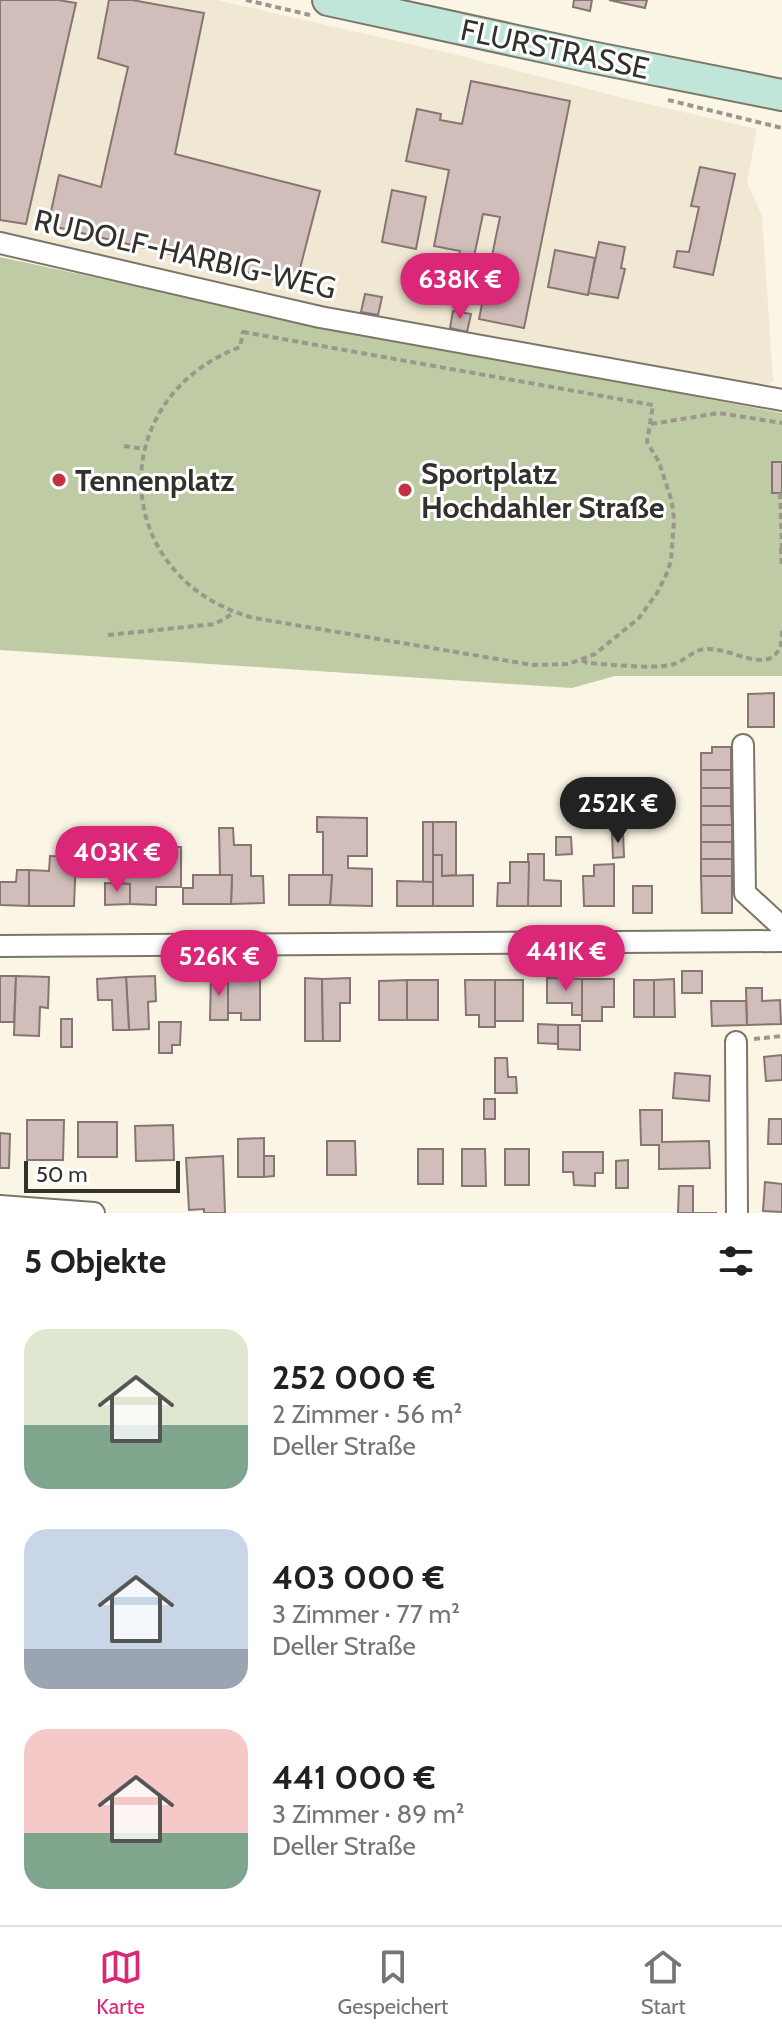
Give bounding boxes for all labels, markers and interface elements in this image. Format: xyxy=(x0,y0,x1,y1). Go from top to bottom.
street label: FLURSTRASSE xyxy=(457,11,653,87)
street label: RUDOLF-HARBIG-WEG xyxy=(30,201,340,307)
pin: 638K € xyxy=(395,253,525,321)
text: 638K € xyxy=(418,263,502,295)
place label: Sportplatz Hochdahler Straße xyxy=(421,455,664,526)
place label: Tennenplatz xyxy=(75,462,234,499)
marker: Tennenplatz xyxy=(50,471,68,489)
marker: Sportplatz Hochdahler Straße xyxy=(396,481,414,499)
pin: 252K € xyxy=(553,777,683,845)
text: 252K € xyxy=(578,787,658,819)
pin: 403K € xyxy=(52,826,182,894)
text: 403K € xyxy=(73,836,161,868)
pin: 441K € xyxy=(501,925,631,993)
pin: 526K € xyxy=(154,930,284,998)
text: 441K € xyxy=(526,935,606,967)
text: 526K € xyxy=(178,940,260,972)
scale bar xyxy=(24,1157,180,1193)
text: 50 m xyxy=(36,1161,88,1188)
icon: filters xyxy=(714,1239,758,1283)
text: 5 Objekte xyxy=(24,1240,166,1282)
text: 252 000 € xyxy=(272,1356,435,1398)
icon: home xyxy=(88,1361,184,1457)
text: 2 Zimmer · 56 m² xyxy=(272,1398,462,1430)
text: Deller Straße xyxy=(272,1430,416,1462)
text: 403 000 € xyxy=(272,1556,445,1598)
icon: home xyxy=(88,1561,184,1657)
text: 3 Zimmer · 77 m² xyxy=(272,1598,460,1630)
text: Deller Straße xyxy=(272,1630,416,1662)
text: 441 000 € xyxy=(272,1756,436,1798)
icon: home xyxy=(88,1761,184,1857)
text: 3 Zimmer · 89 m² xyxy=(272,1798,464,1830)
text: Deller Straße xyxy=(272,1830,416,1862)
tab: Karte xyxy=(96,1945,145,2020)
tab: Gespeichert xyxy=(337,1945,448,2020)
tab: Start xyxy=(641,1945,686,2020)

